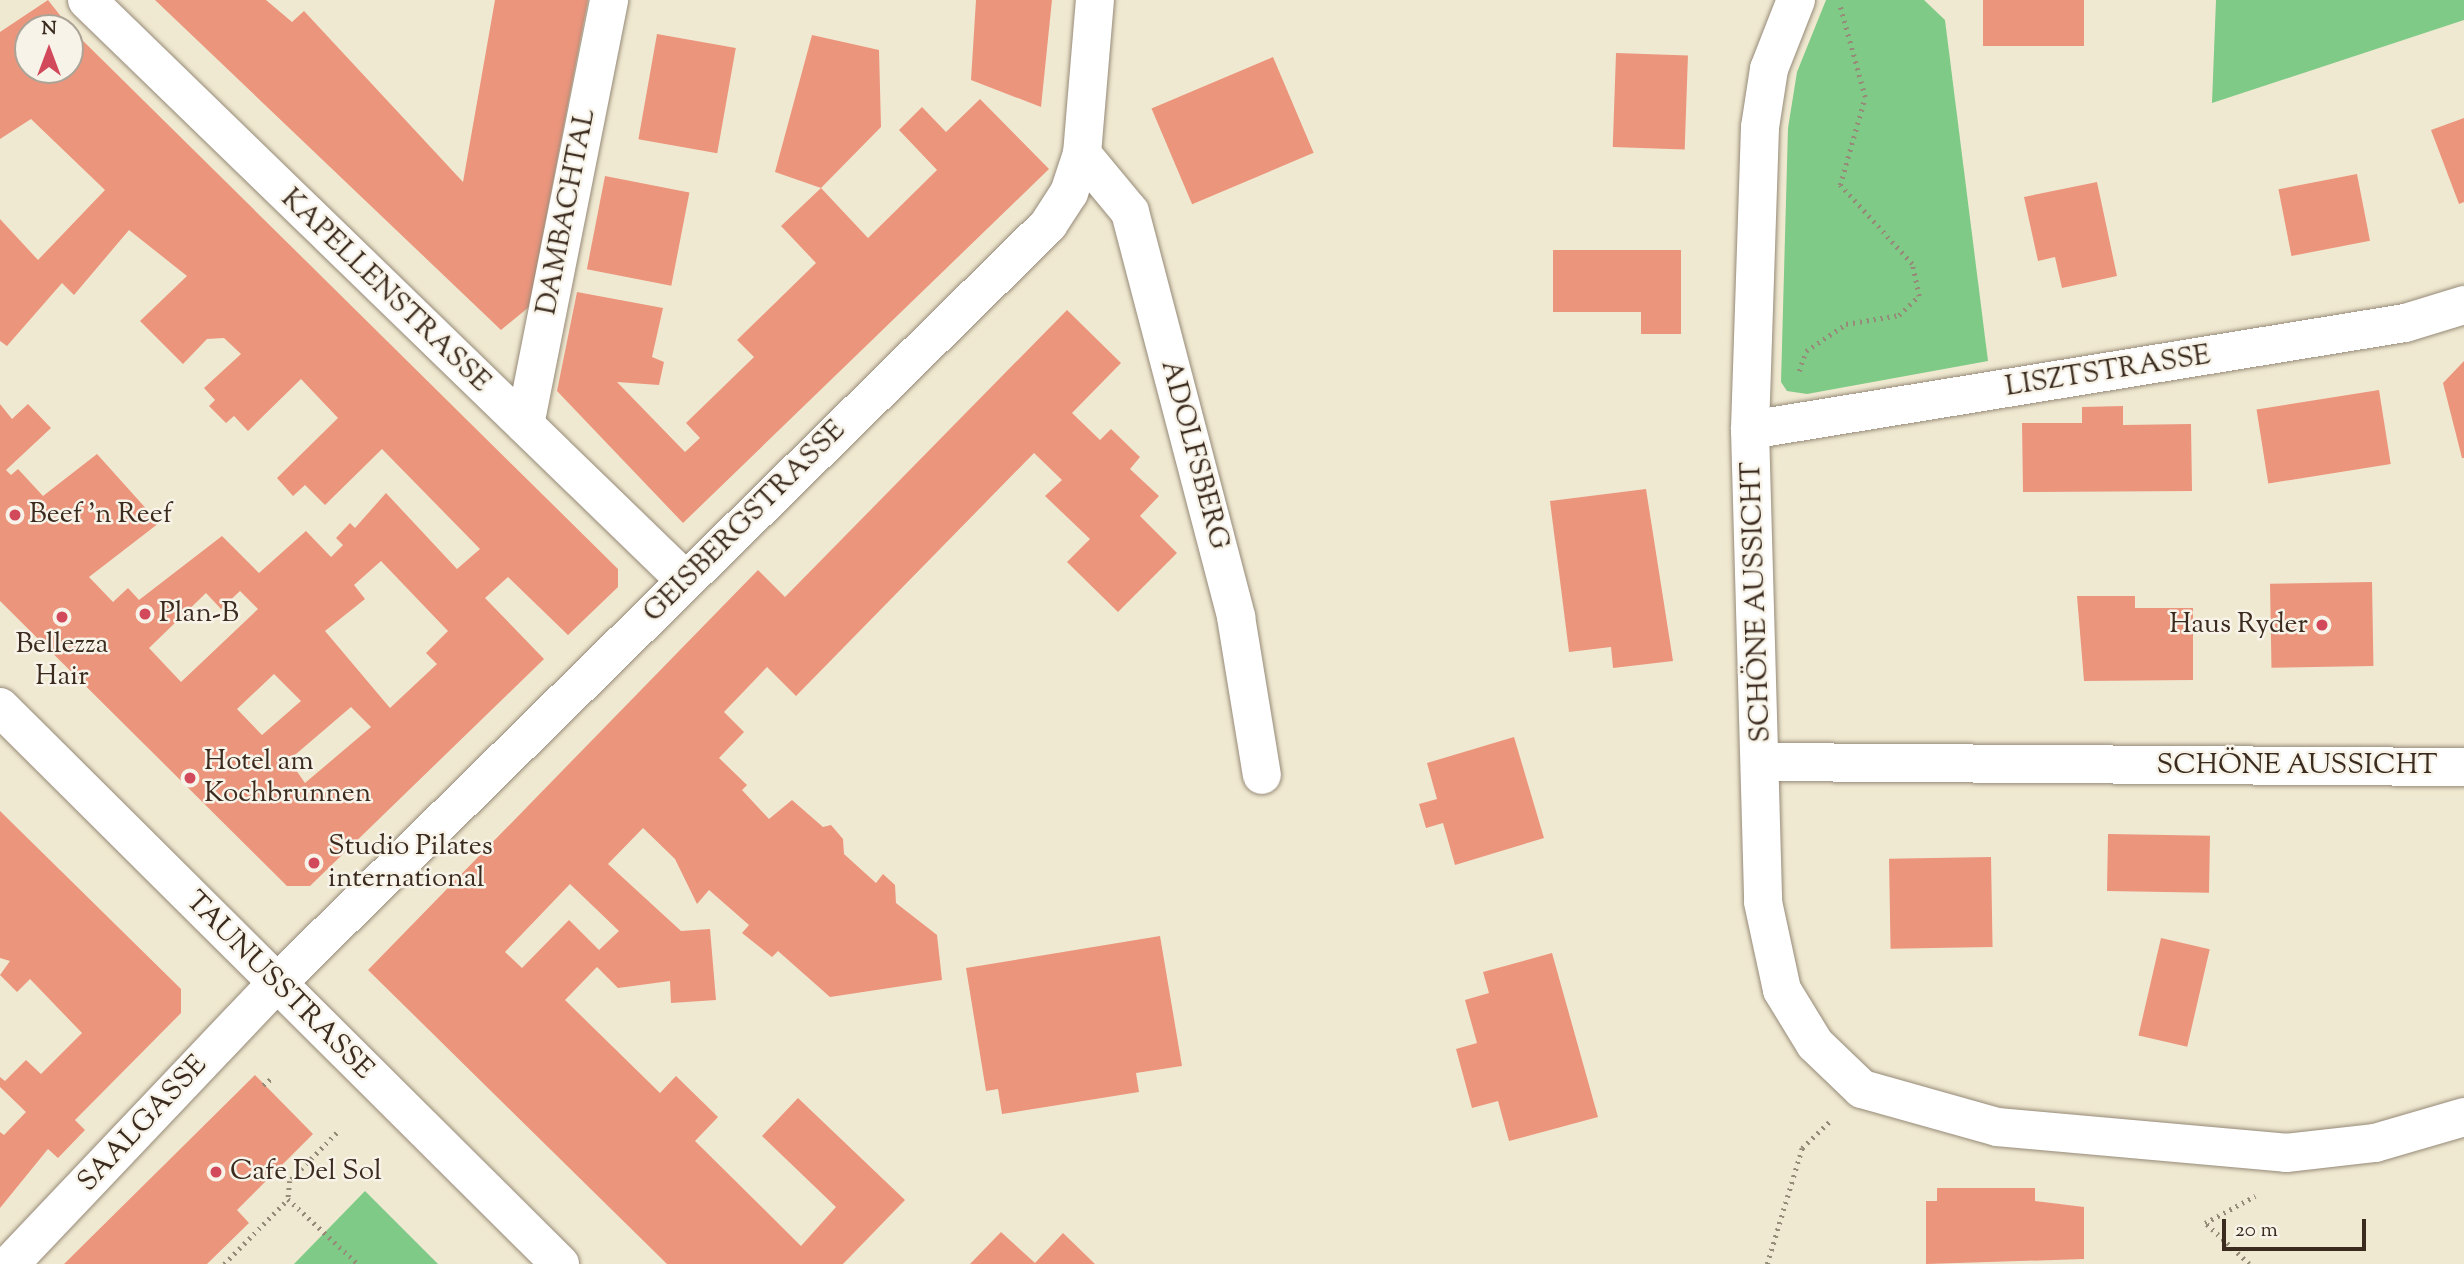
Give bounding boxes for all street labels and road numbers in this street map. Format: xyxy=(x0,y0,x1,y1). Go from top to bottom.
street label: DAMBACHTAL xyxy=(531,106,603,318)
street label: KAPELLENSTRASSE xyxy=(273,182,497,400)
street label: LISZTSTRASSE xyxy=(2003,339,2213,405)
street label: ADOLFSBERG xyxy=(1153,357,1235,553)
street label: GEISBERGSTRASSE xyxy=(637,414,853,630)
street label: SCHÖNE AUSSICHT xyxy=(1735,461,1779,743)
street label: SCHÖNE AUSSICHT xyxy=(2156,749,2438,783)
street label: TAUNUSSTRASSE xyxy=(178,885,380,1087)
street label: SAALGASSE xyxy=(71,1049,215,1199)

